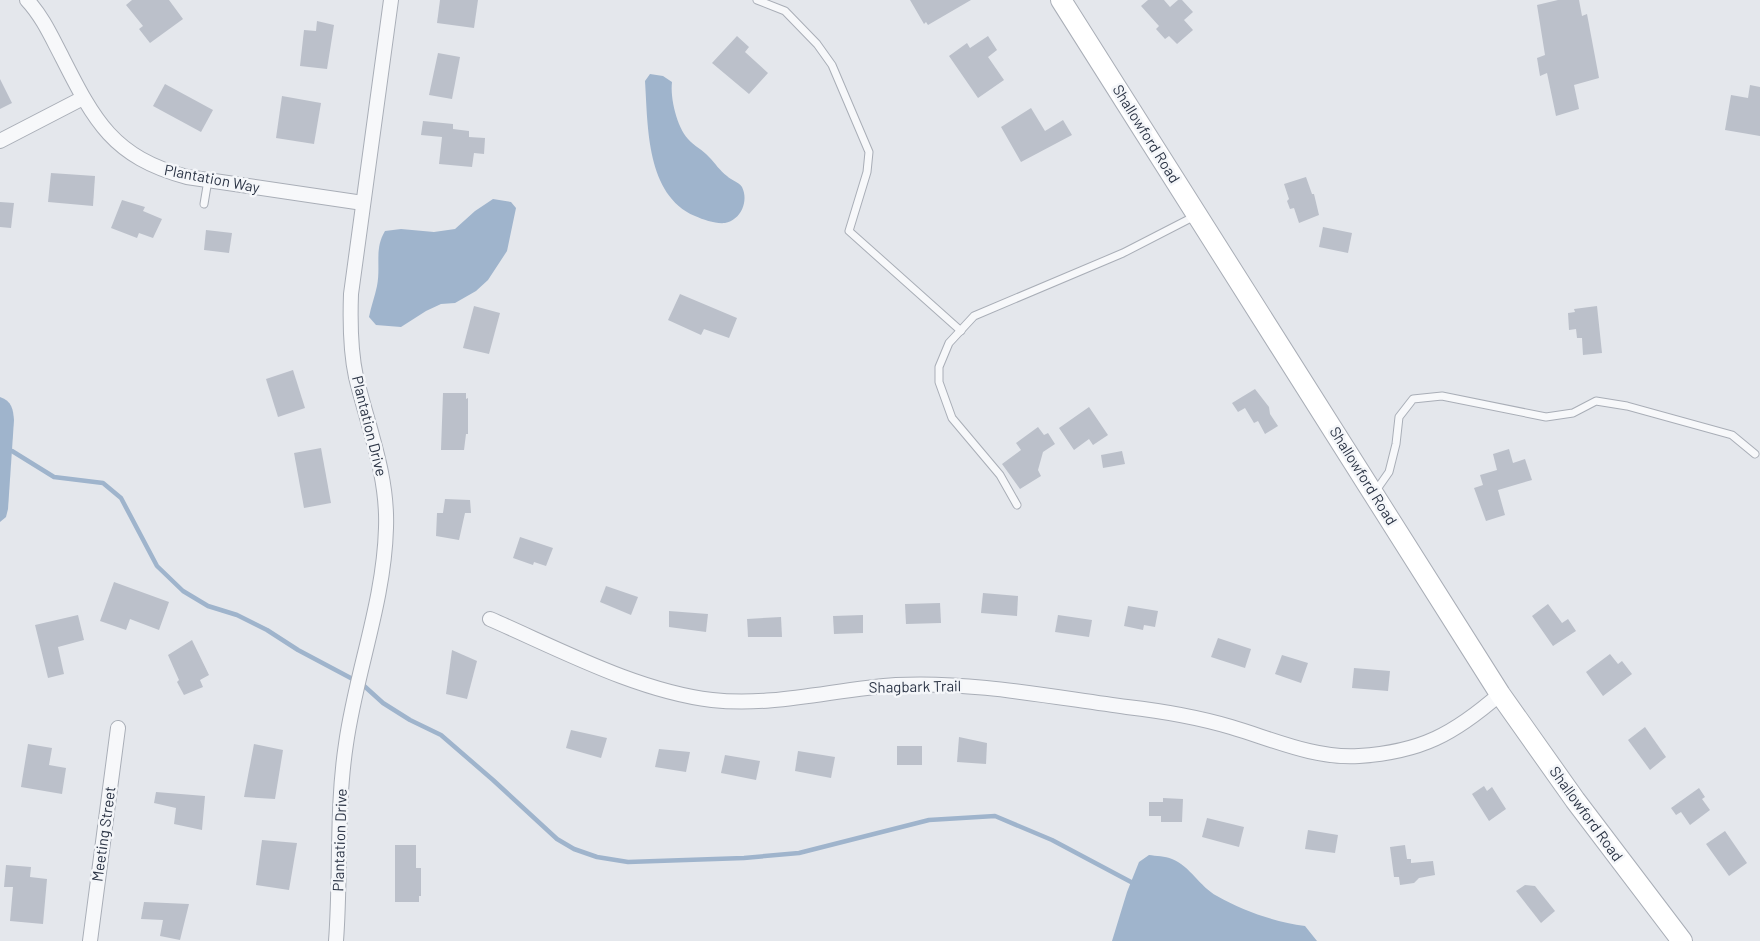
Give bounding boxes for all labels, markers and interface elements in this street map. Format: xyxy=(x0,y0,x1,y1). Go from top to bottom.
street label: Shallowford Road xyxy=(1109,81,1184,186)
street label: Plantation Way xyxy=(163,160,261,196)
street label: Plantation Drive xyxy=(349,374,391,478)
street label: Shallowford Road xyxy=(1326,423,1401,528)
street label: Shagbark Trail xyxy=(869,676,961,696)
street label: Shallowford Road xyxy=(1546,763,1627,864)
street label: Meeting Street xyxy=(87,785,119,883)
street label: Plantation Drive xyxy=(328,788,350,892)

